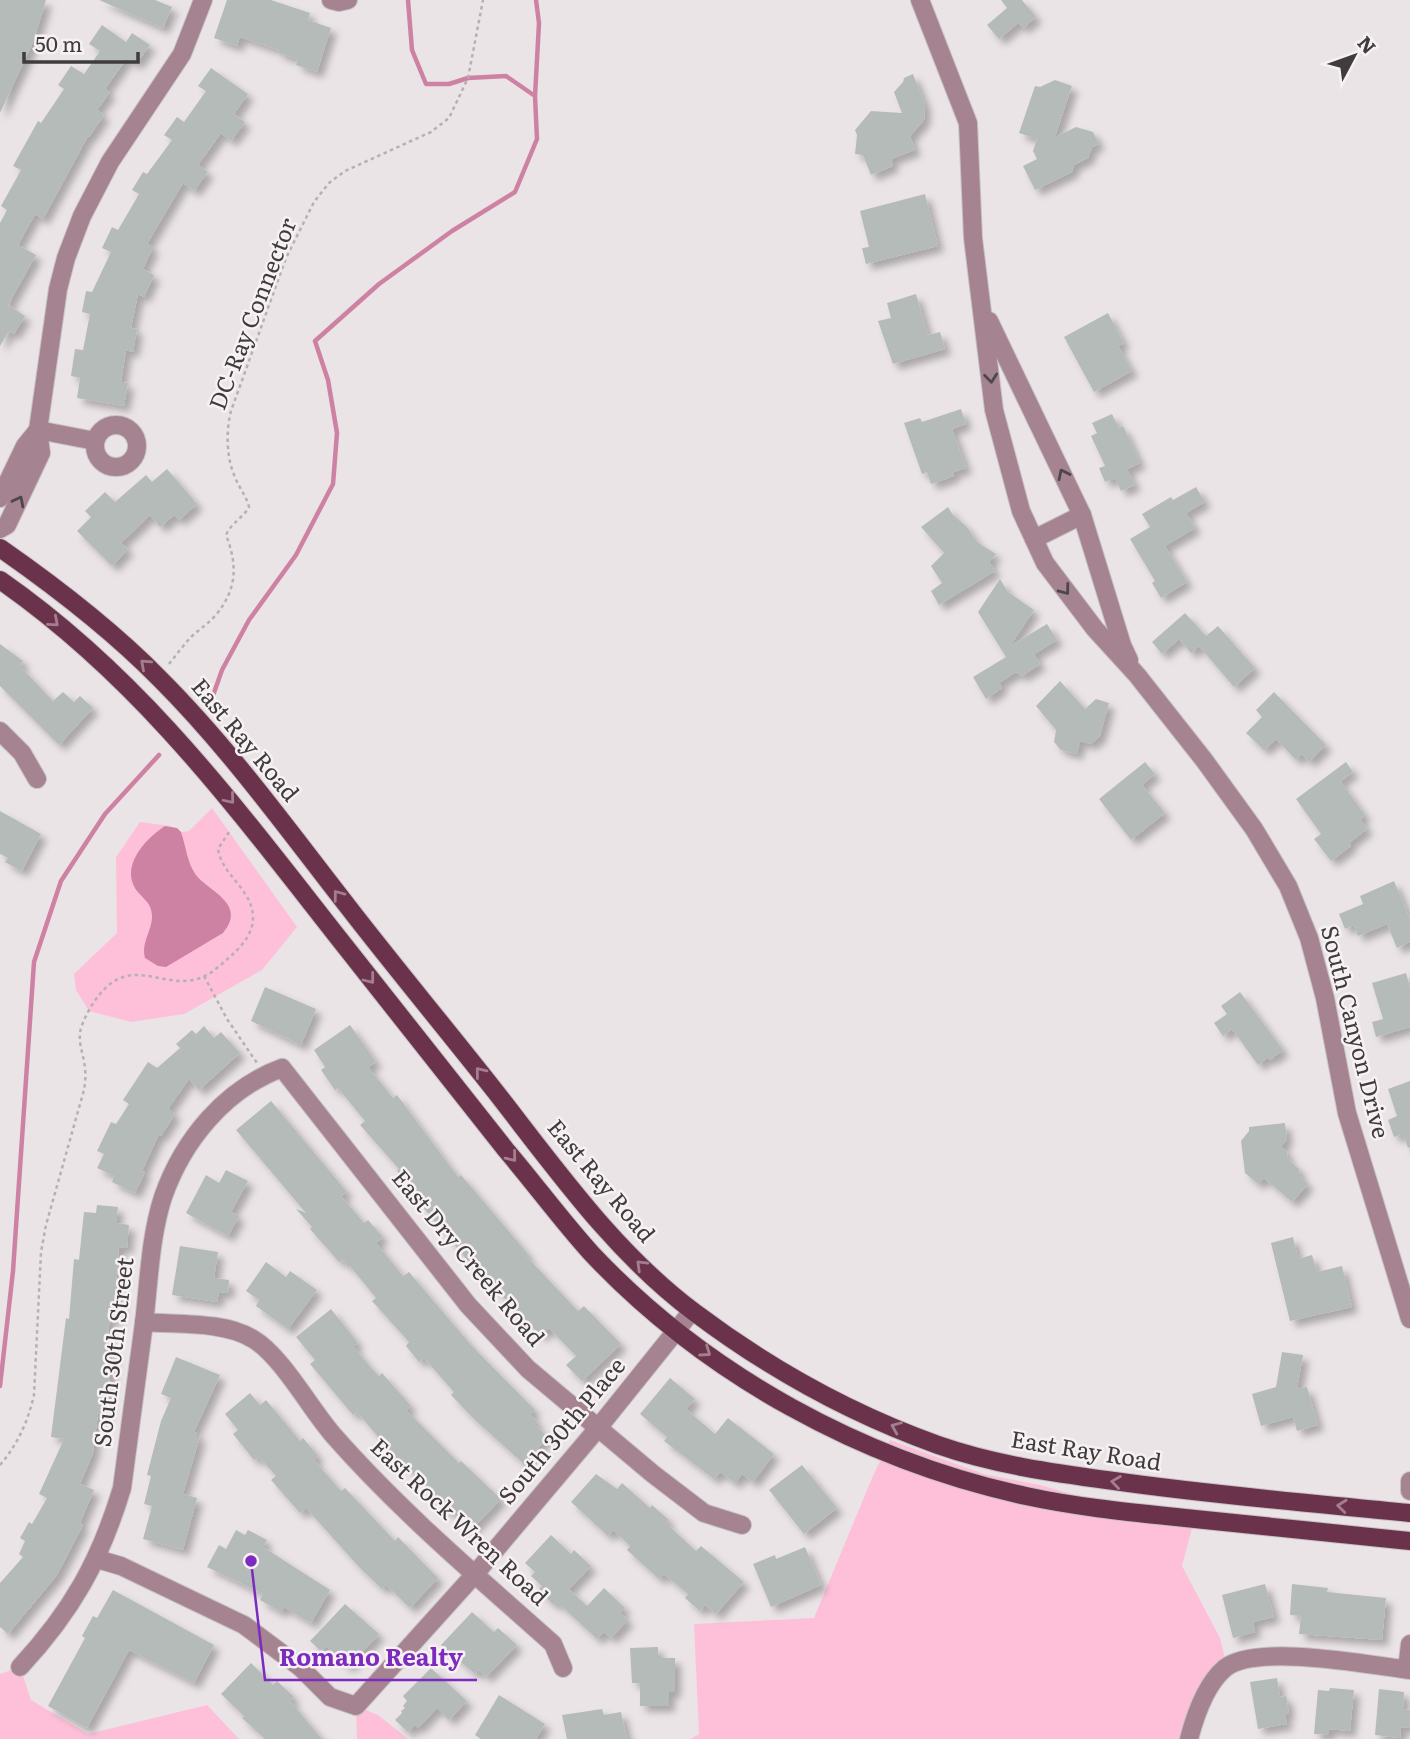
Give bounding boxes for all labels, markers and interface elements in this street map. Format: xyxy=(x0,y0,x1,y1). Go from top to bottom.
scale bar xyxy=(24,21,138,65)
north arrow xyxy=(1319,21,1389,91)
text: 50 m xyxy=(35,27,82,58)
text: N xyxy=(1352,29,1383,59)
street label: DC-Ray Connector xyxy=(199,212,303,414)
one-way arrow xyxy=(983,373,998,384)
one-way arrow xyxy=(1057,469,1071,481)
one-way arrow xyxy=(10,496,24,508)
one-way arrow xyxy=(1057,582,1070,594)
one-way arrow xyxy=(46,614,59,626)
one-way arrow xyxy=(140,660,153,672)
street label: East Ray Road xyxy=(185,670,308,808)
one-way arrow xyxy=(222,791,234,804)
one-way arrow xyxy=(334,890,346,902)
street label: South Canyon Drive xyxy=(1314,921,1400,1142)
one-way arrow xyxy=(362,971,375,983)
one-way arrow xyxy=(476,1068,488,1081)
street label: East Ray Road xyxy=(541,1111,664,1249)
one-way arrow xyxy=(504,1148,516,1161)
street label: East Dry Creek Road xyxy=(385,1161,554,1353)
street label: South 30th Street xyxy=(84,1254,141,1449)
one-way arrow xyxy=(636,1261,649,1274)
one-way arrow xyxy=(698,1344,711,1356)
street label: South 30th Place xyxy=(489,1349,632,1510)
street label: East Ray Road xyxy=(1009,1420,1164,1478)
one-way arrow xyxy=(891,1421,903,1435)
street label: East Rock Wren Road xyxy=(364,1429,557,1612)
one-way arrow xyxy=(1110,1474,1122,1489)
one-way arrow xyxy=(1336,1499,1347,1514)
callout: Romano Realty xyxy=(265,1635,477,1680)
text: Romano Realty xyxy=(279,1638,463,1673)

